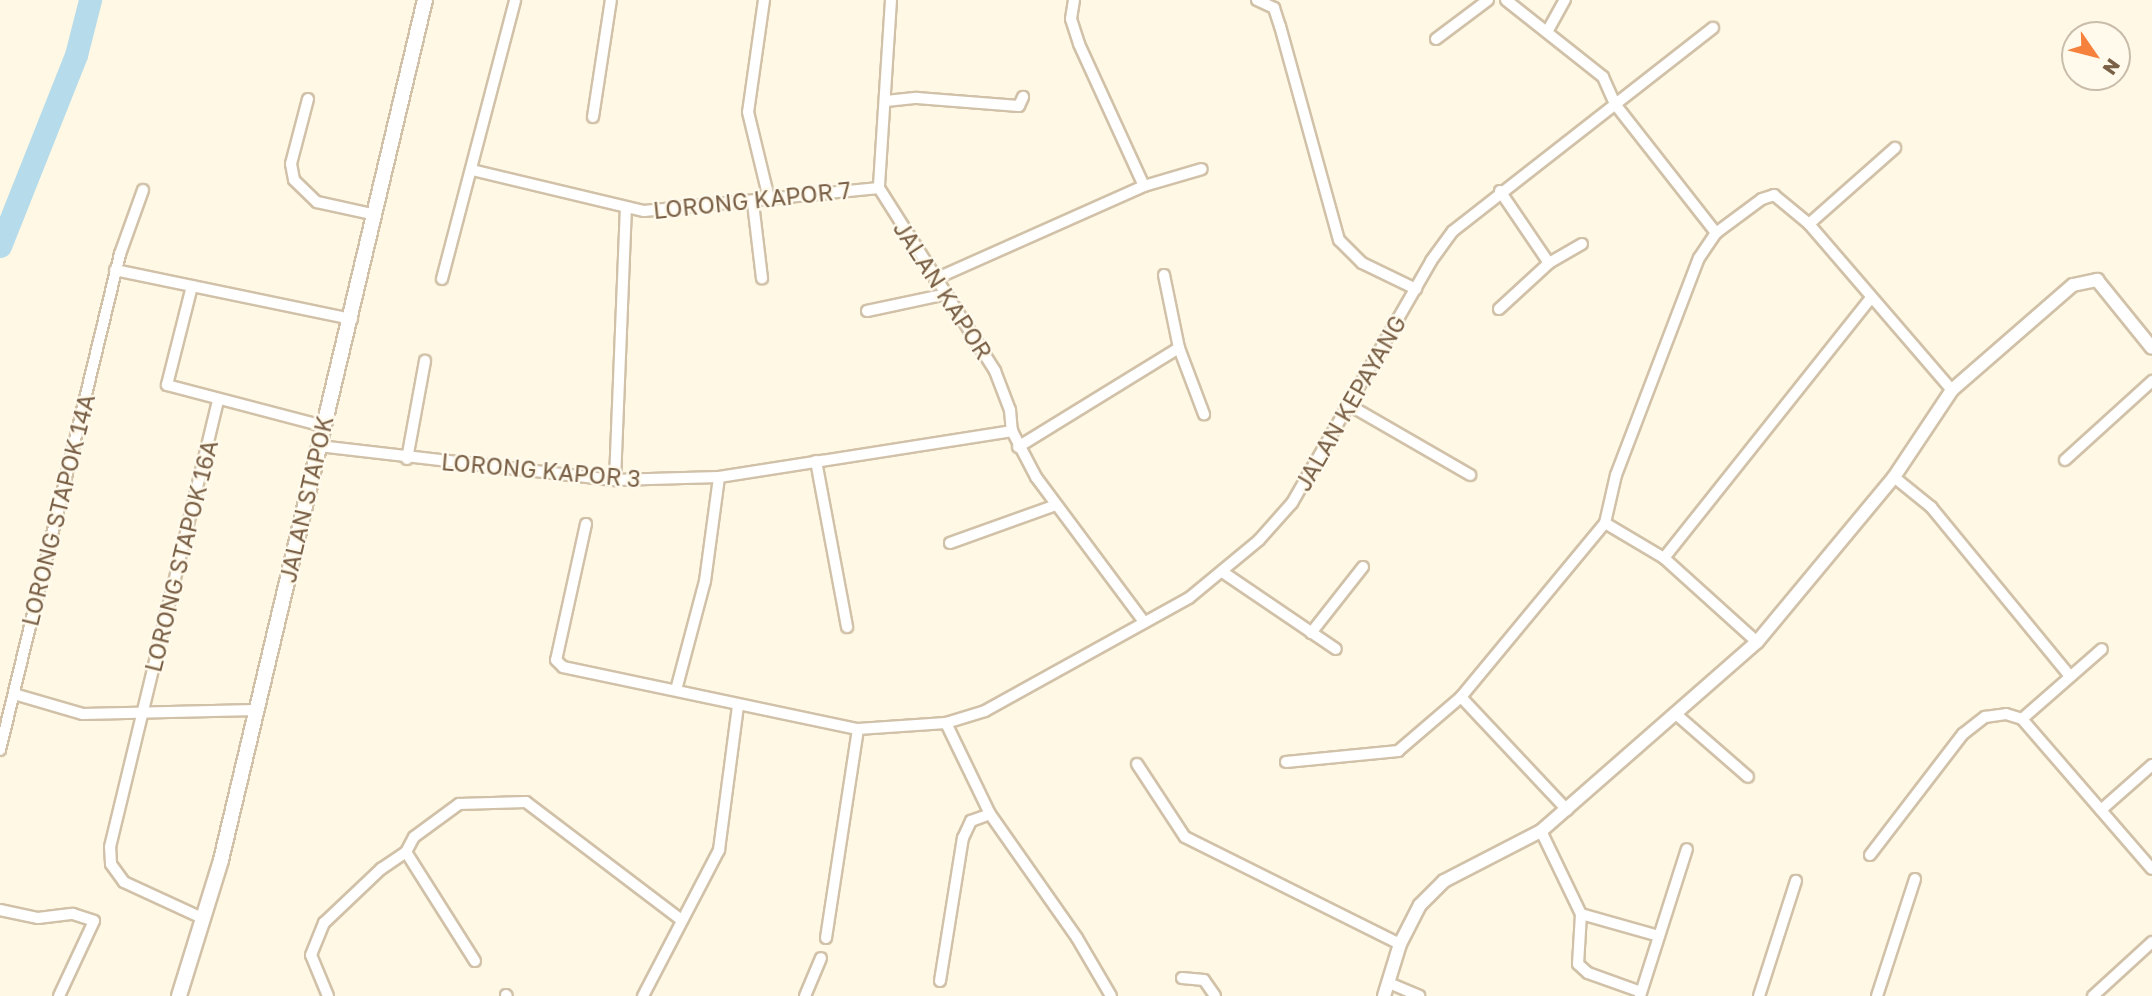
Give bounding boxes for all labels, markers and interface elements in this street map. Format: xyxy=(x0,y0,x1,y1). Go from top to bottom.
north arrow xyxy=(2061,21,2131,91)
text: N xyxy=(2098,55,2126,80)
street label: LORONG KAPOR 7 xyxy=(652,176,852,224)
street label: JALAN KAPOR xyxy=(888,216,998,364)
street label: JALAN KEPAYANG xyxy=(1289,310,1411,496)
street label: LORONG STAPOK 14A xyxy=(16,391,100,629)
street label: JALAN STAPOK xyxy=(273,413,339,585)
street label: LORONG STAPOK 16A xyxy=(139,437,223,675)
street label: LORONG KAPOR 3 xyxy=(440,448,642,492)

